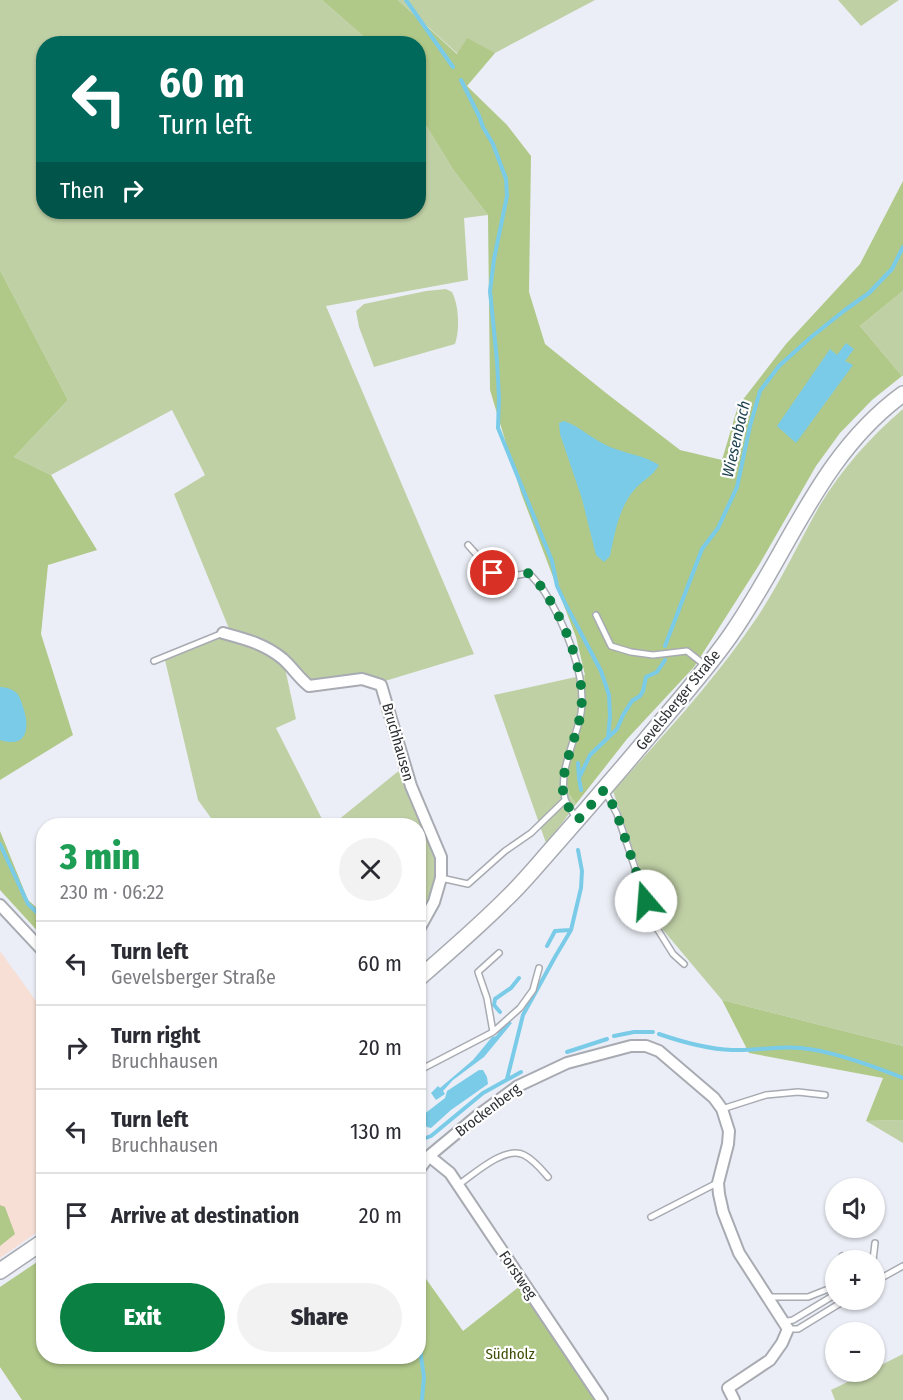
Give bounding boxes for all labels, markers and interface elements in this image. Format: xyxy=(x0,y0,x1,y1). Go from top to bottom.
text: 60 m xyxy=(159,58,245,108)
icon: left xyxy=(60,60,138,138)
text: Turn left xyxy=(159,109,252,141)
icon: right xyxy=(116,174,149,207)
text: Then xyxy=(60,177,104,204)
water label: Wiesenbach xyxy=(718,399,754,479)
pin xyxy=(467,547,518,598)
icon: arrive xyxy=(476,556,509,589)
street label: Gevelsberger Straße xyxy=(632,646,724,754)
street label: Bruchhausen xyxy=(378,701,418,783)
text: 3 min xyxy=(60,835,140,879)
button: close xyxy=(339,838,402,901)
position arrow xyxy=(614,869,678,933)
text: 230 m · 06:22 xyxy=(60,880,164,904)
text: Turn left xyxy=(111,938,189,965)
icon: left xyxy=(60,947,93,980)
text: 60 m xyxy=(358,950,402,977)
text: Gevelsberger Straße xyxy=(111,965,276,989)
text: Turn right xyxy=(111,1022,200,1049)
icon: right xyxy=(60,1031,93,1064)
text: 20 m xyxy=(359,1034,402,1061)
text: Bruchhausen xyxy=(111,1049,218,1073)
street label: Brockenberg xyxy=(452,1080,524,1140)
text: Turn left xyxy=(111,1106,189,1133)
icon: left xyxy=(60,1115,93,1148)
text: 130 m xyxy=(350,1118,402,1145)
text: Bruchhausen xyxy=(111,1133,218,1157)
map controls xyxy=(825,1178,885,1382)
button: sound xyxy=(825,1178,885,1238)
icon: arrive xyxy=(60,1199,93,1232)
text: Arrive at destination xyxy=(111,1202,299,1229)
text: 20 m xyxy=(359,1202,402,1229)
street label: Forstweg xyxy=(495,1247,541,1303)
button: + xyxy=(825,1250,885,1310)
button: Exit xyxy=(60,1283,225,1352)
button: Share xyxy=(237,1283,402,1352)
button: − xyxy=(825,1322,885,1382)
park label: Südholz xyxy=(485,1345,535,1363)

